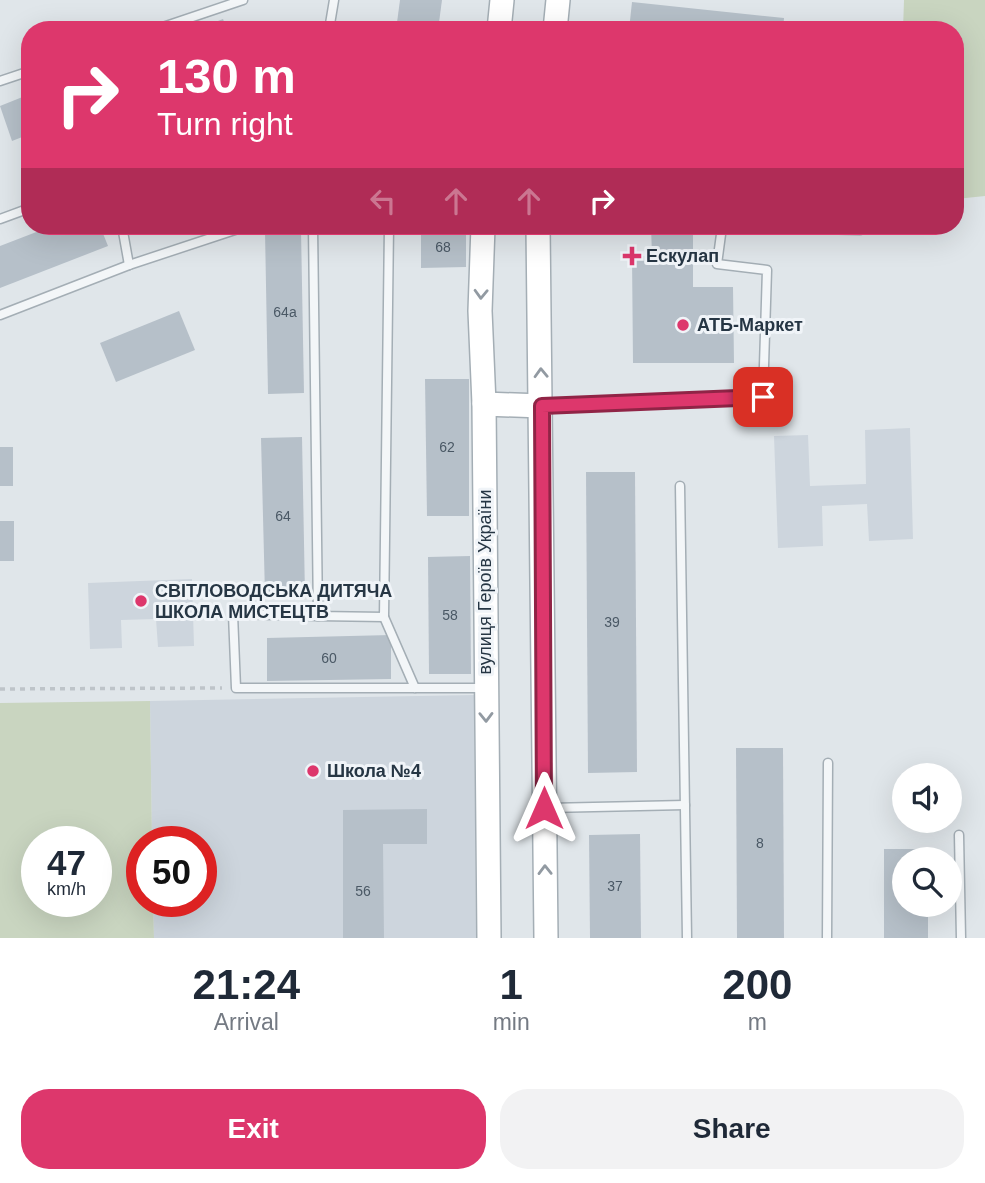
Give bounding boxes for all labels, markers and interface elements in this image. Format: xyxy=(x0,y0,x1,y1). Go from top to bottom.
icon: right xyxy=(42,49,133,140)
text: 130 m xyxy=(157,49,296,103)
text: Turn right xyxy=(157,106,293,142)
icon: left xyxy=(364,182,402,220)
icon: ahead xyxy=(437,182,475,220)
icon: ahead xyxy=(510,182,548,220)
icon: right xyxy=(583,182,621,220)
house number: 68 xyxy=(435,239,451,255)
place label: Ескулап xyxy=(646,246,719,266)
marker: Ескулап xyxy=(624,248,640,264)
one-way arrow xyxy=(473,289,488,300)
house number: 64а xyxy=(273,304,297,320)
place label: АТБ-Маркет xyxy=(697,315,803,335)
marker: АТБ-Маркет xyxy=(675,317,691,333)
one-way arrow xyxy=(533,367,548,378)
pin xyxy=(733,367,793,427)
icon: arrive xyxy=(744,378,782,416)
house number: 62 xyxy=(439,439,455,455)
street label: вулиця Героїв України xyxy=(475,489,495,675)
house number: 64 xyxy=(275,508,291,524)
place label: СВІТЛОВОДСЬКА ДИТЯЧА ШКОЛА МИСТЕЦТВ xyxy=(155,581,392,622)
marker: СВІТЛОВОДСЬКА ДИТЯЧА ШКОЛА МИСТЕЦТВ xyxy=(133,593,149,609)
house number: 58 xyxy=(442,607,458,623)
house number: 39 xyxy=(604,614,620,630)
house number: 60 xyxy=(321,650,337,666)
one-way arrow xyxy=(478,713,494,723)
place label: Школа №4 xyxy=(327,761,421,781)
marker: Школа №4 xyxy=(305,763,321,779)
map controls xyxy=(892,763,962,917)
button: sound xyxy=(892,763,962,833)
position arrow xyxy=(507,771,581,845)
speed limit sign: 50 xyxy=(126,826,217,917)
house number: 8 xyxy=(756,835,764,851)
text: 47 xyxy=(47,843,86,882)
button: search xyxy=(892,847,962,917)
one-way arrow xyxy=(537,864,552,875)
house number: 37 xyxy=(607,878,623,894)
text: km/h xyxy=(47,879,86,899)
house number: 56 xyxy=(355,883,371,899)
text: 21:24 xyxy=(193,961,300,1008)
text: 1 xyxy=(499,961,523,1008)
text: 200 xyxy=(722,961,792,1008)
text: Arrival xyxy=(214,1009,279,1035)
text: min xyxy=(493,1009,530,1035)
text: m xyxy=(748,1009,767,1035)
button: Exit xyxy=(21,1089,486,1169)
button: Share xyxy=(500,1089,964,1169)

